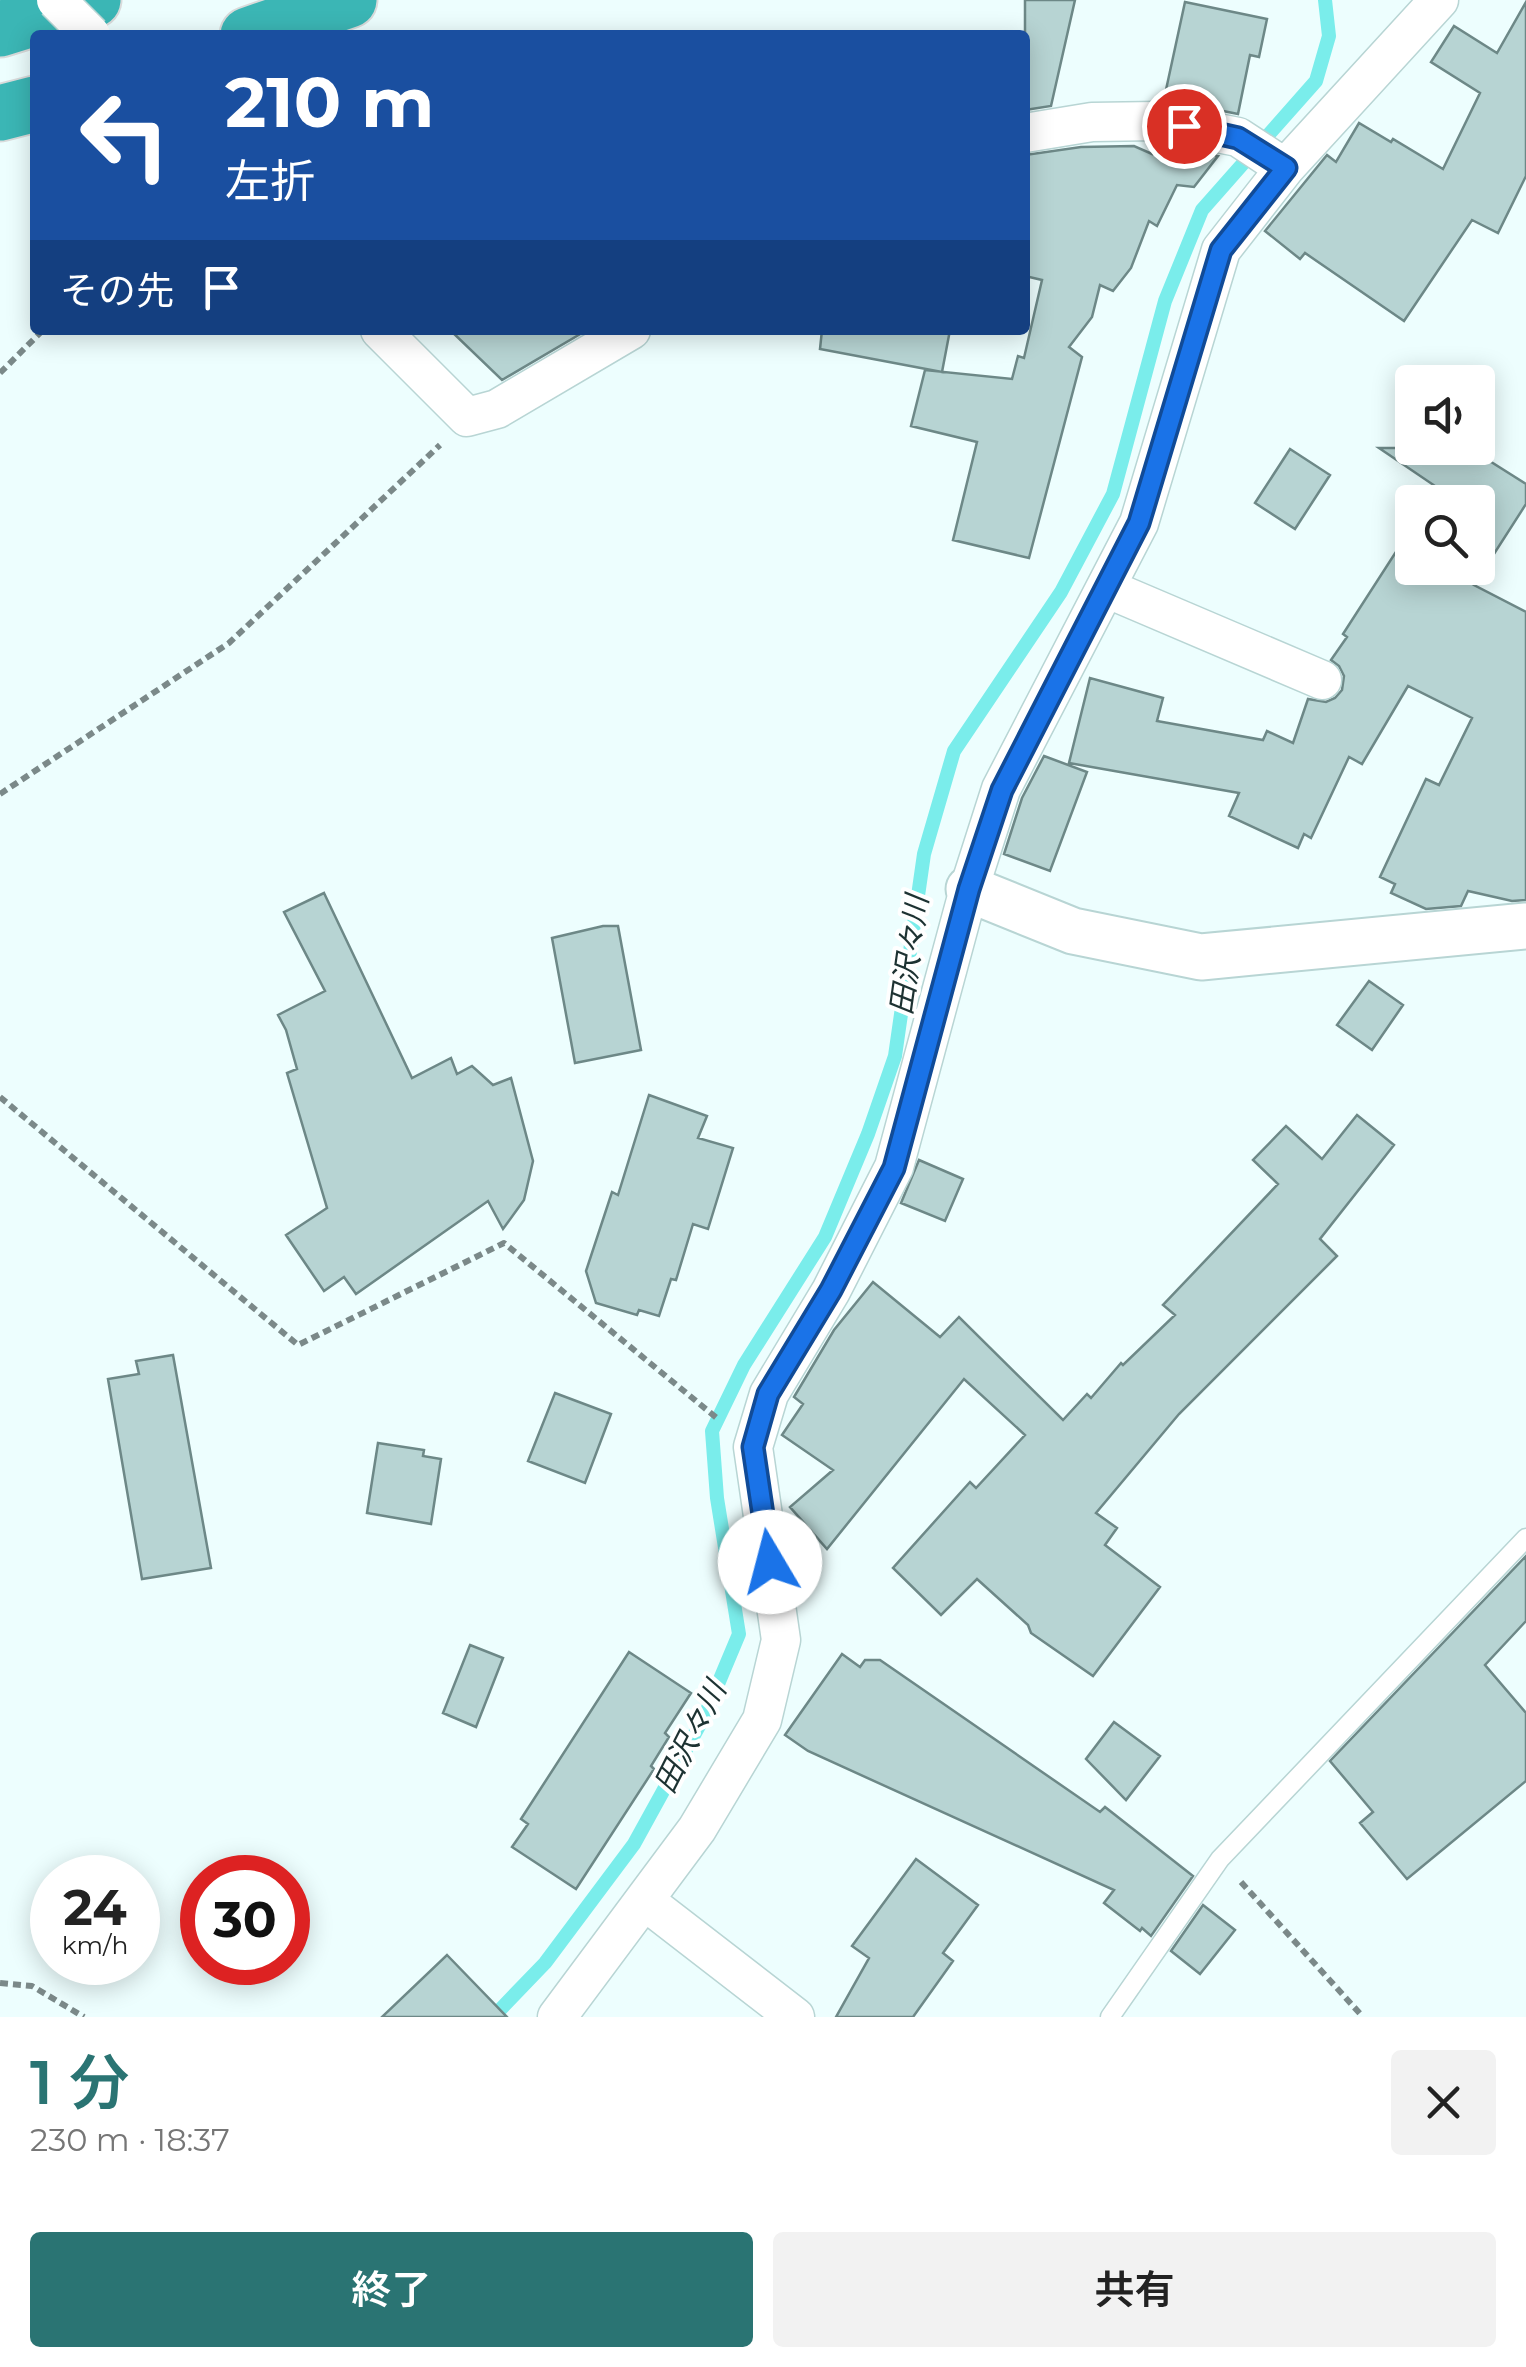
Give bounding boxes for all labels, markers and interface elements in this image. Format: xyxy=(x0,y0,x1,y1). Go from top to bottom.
text: 210 m xyxy=(225,59,435,145)
icon: left xyxy=(60,70,190,200)
pin xyxy=(1142,84,1227,169)
icon: arrive xyxy=(1157,99,1212,154)
text: 左折 xyxy=(225,153,315,208)
icon: arrive xyxy=(194,260,249,315)
text: その先 xyxy=(60,267,174,314)
map controls xyxy=(1395,365,1495,585)
button: sound xyxy=(1395,365,1495,465)
button: search xyxy=(1395,485,1495,585)
water label: 田沢々川 xyxy=(882,890,936,1017)
position arrow xyxy=(718,1510,822,1614)
water label: 田沢々川 xyxy=(646,1672,735,1799)
speed limit sign: 30 xyxy=(180,1855,310,1985)
text: 24 xyxy=(63,1877,127,1938)
text: km/h xyxy=(62,1930,128,1960)
text: 1 分 xyxy=(30,2046,129,2119)
button: close xyxy=(1391,2050,1496,2155)
text: 230 m · 18:37 xyxy=(30,2120,230,2159)
button: 終了 xyxy=(30,2232,753,2347)
button: 共有 xyxy=(773,2232,1496,2347)

